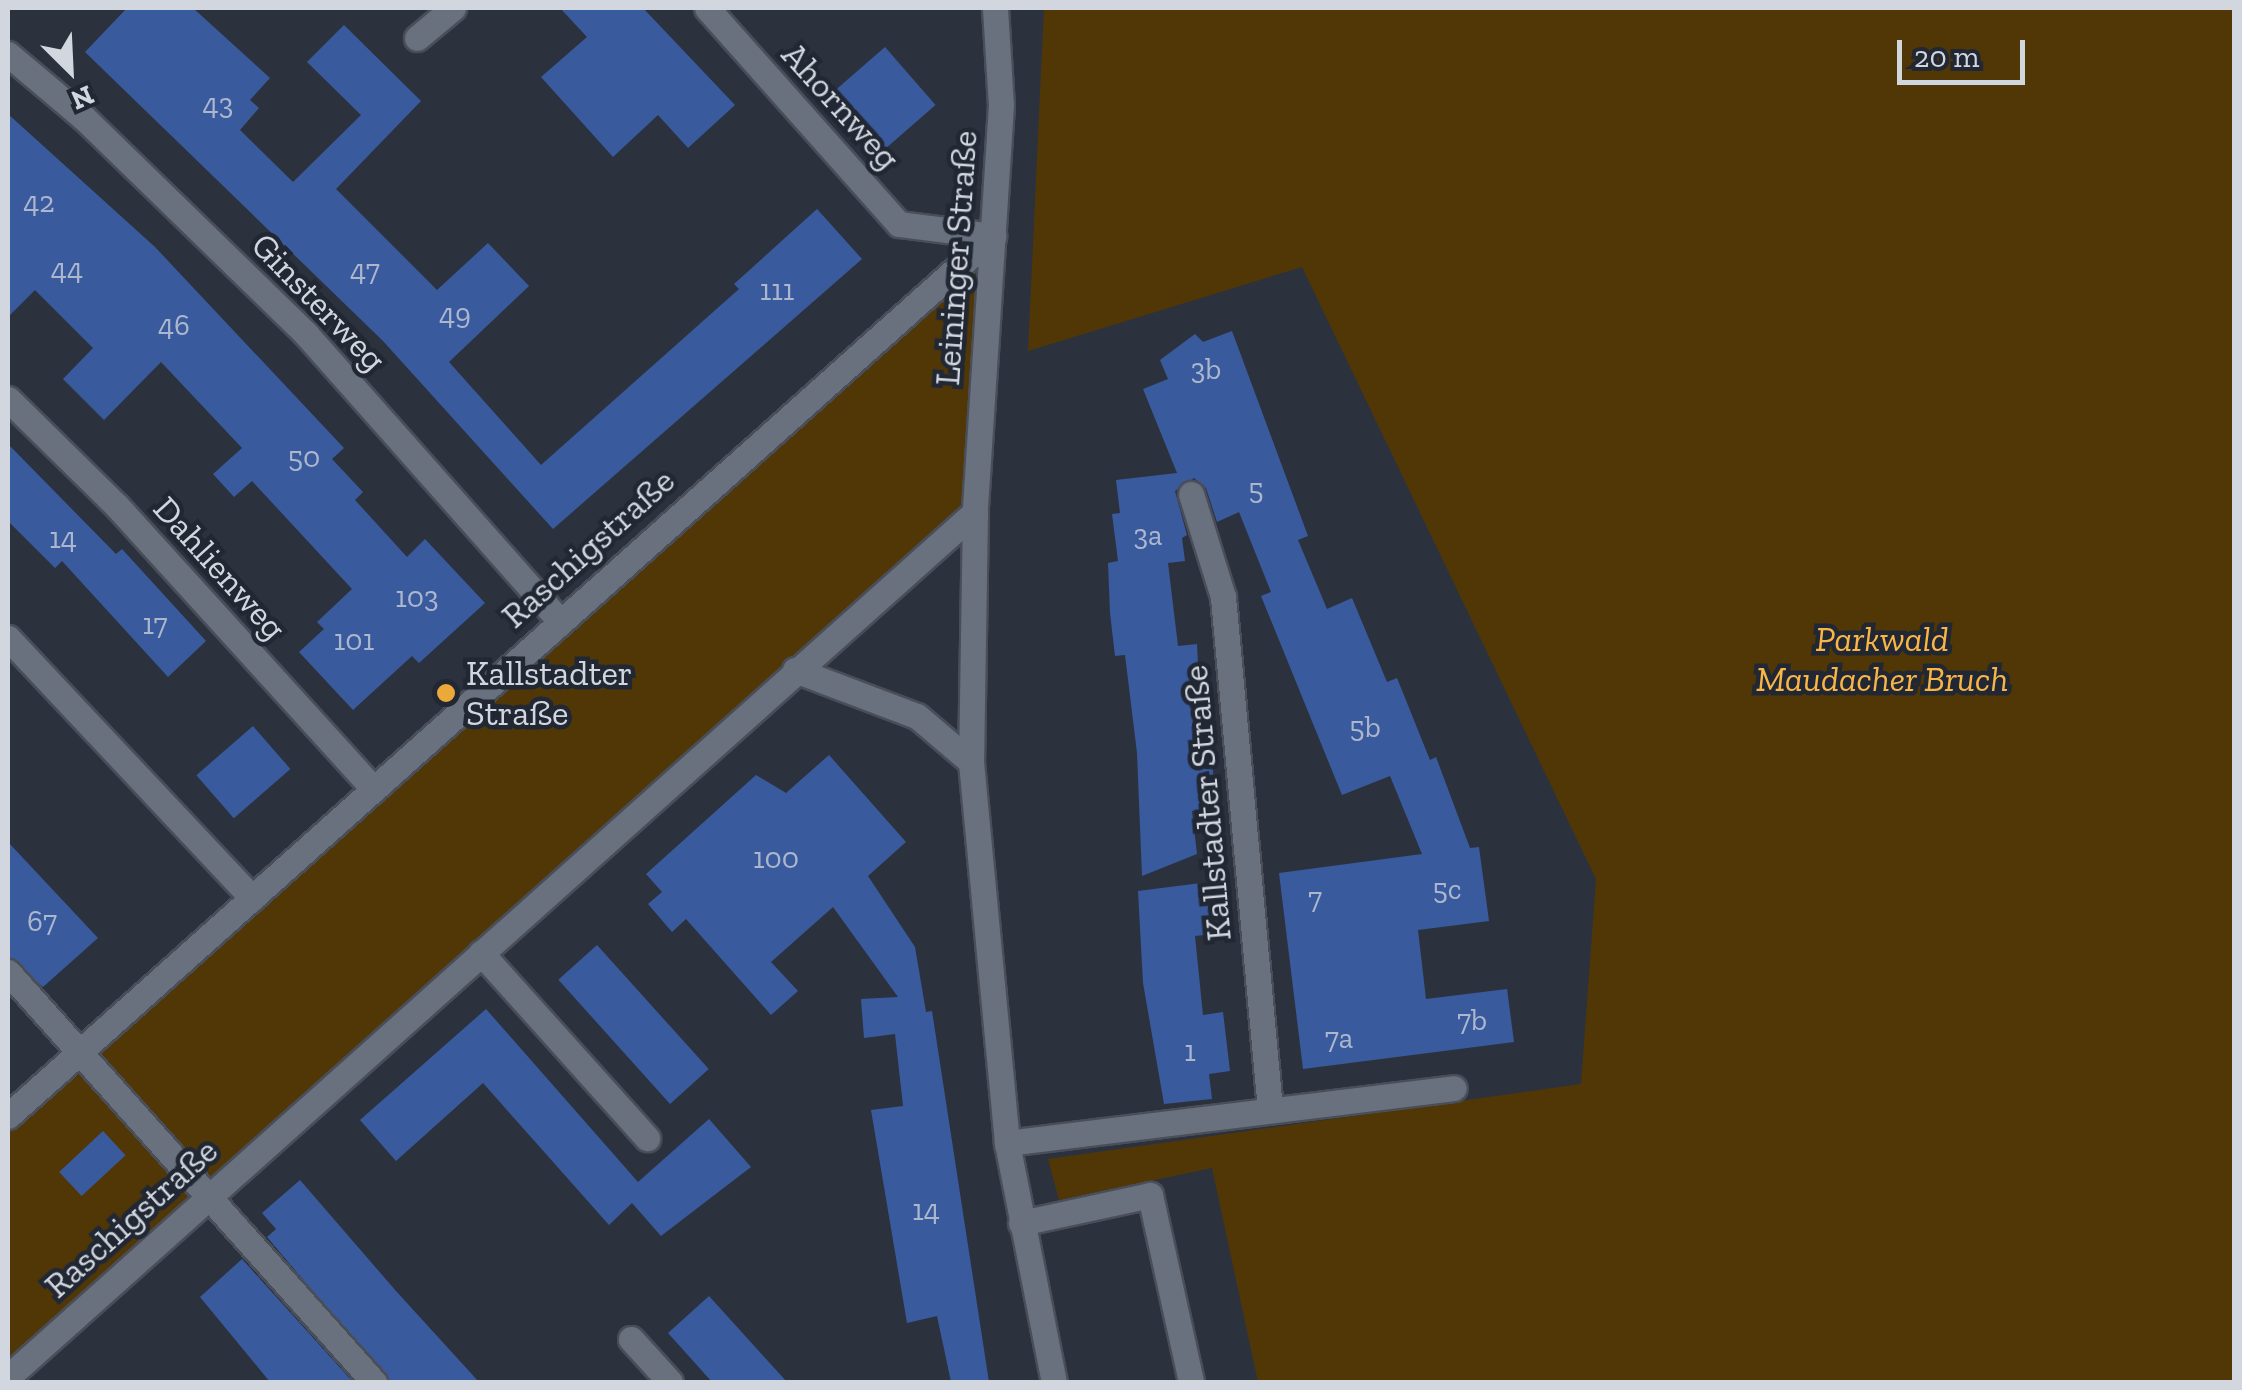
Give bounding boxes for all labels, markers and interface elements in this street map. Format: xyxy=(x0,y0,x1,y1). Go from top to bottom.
north arrow xyxy=(20,20,120,120)
scale bar xyxy=(1902,20,2030,82)
street label: Ahornweg xyxy=(773,34,909,178)
text: 20 m xyxy=(1914,39,1979,75)
text: N xyxy=(66,78,99,117)
house number: 43 xyxy=(203,86,233,122)
street label: Leininger Straße xyxy=(926,129,986,387)
house number: 42 xyxy=(23,184,55,220)
street label: Ginsterweg xyxy=(243,224,395,380)
house number: 44 xyxy=(51,251,83,287)
house number: 47 xyxy=(350,252,380,288)
house number: 111 xyxy=(760,272,794,308)
house number: 49 xyxy=(439,296,471,332)
house number: 46 xyxy=(158,307,190,343)
house number: 3b xyxy=(1191,351,1221,387)
house number: 50 xyxy=(288,439,320,475)
street label: Raschigstraße xyxy=(493,460,683,636)
house number: 5 xyxy=(1248,471,1264,507)
street label: Dahlienweg xyxy=(145,488,295,648)
house number: 3a xyxy=(1133,517,1163,553)
house number: 14 xyxy=(49,520,77,556)
house number: 103 xyxy=(395,579,439,615)
house number: 17 xyxy=(142,606,168,642)
park label: Parkwald Maudacher Bruch xyxy=(1756,618,2008,700)
house number: 101 xyxy=(334,622,374,658)
place label: Kallstadter Straße xyxy=(466,652,633,734)
street label: Kallstadter Straße xyxy=(1174,663,1240,943)
marker: Kallstadter Straße xyxy=(435,682,457,704)
house number: 5b xyxy=(1349,709,1381,745)
house number: 100 xyxy=(753,840,799,876)
house number: 5c xyxy=(1432,871,1462,907)
house number: 7 xyxy=(1308,880,1322,916)
house number: 67 xyxy=(27,903,57,939)
house number: 7b xyxy=(1457,1002,1487,1038)
house number: 7a xyxy=(1325,1020,1353,1056)
house number: 1 xyxy=(1184,1033,1196,1069)
street label: Raschigstraße xyxy=(36,1130,226,1306)
house number: 14 xyxy=(912,1192,940,1228)

